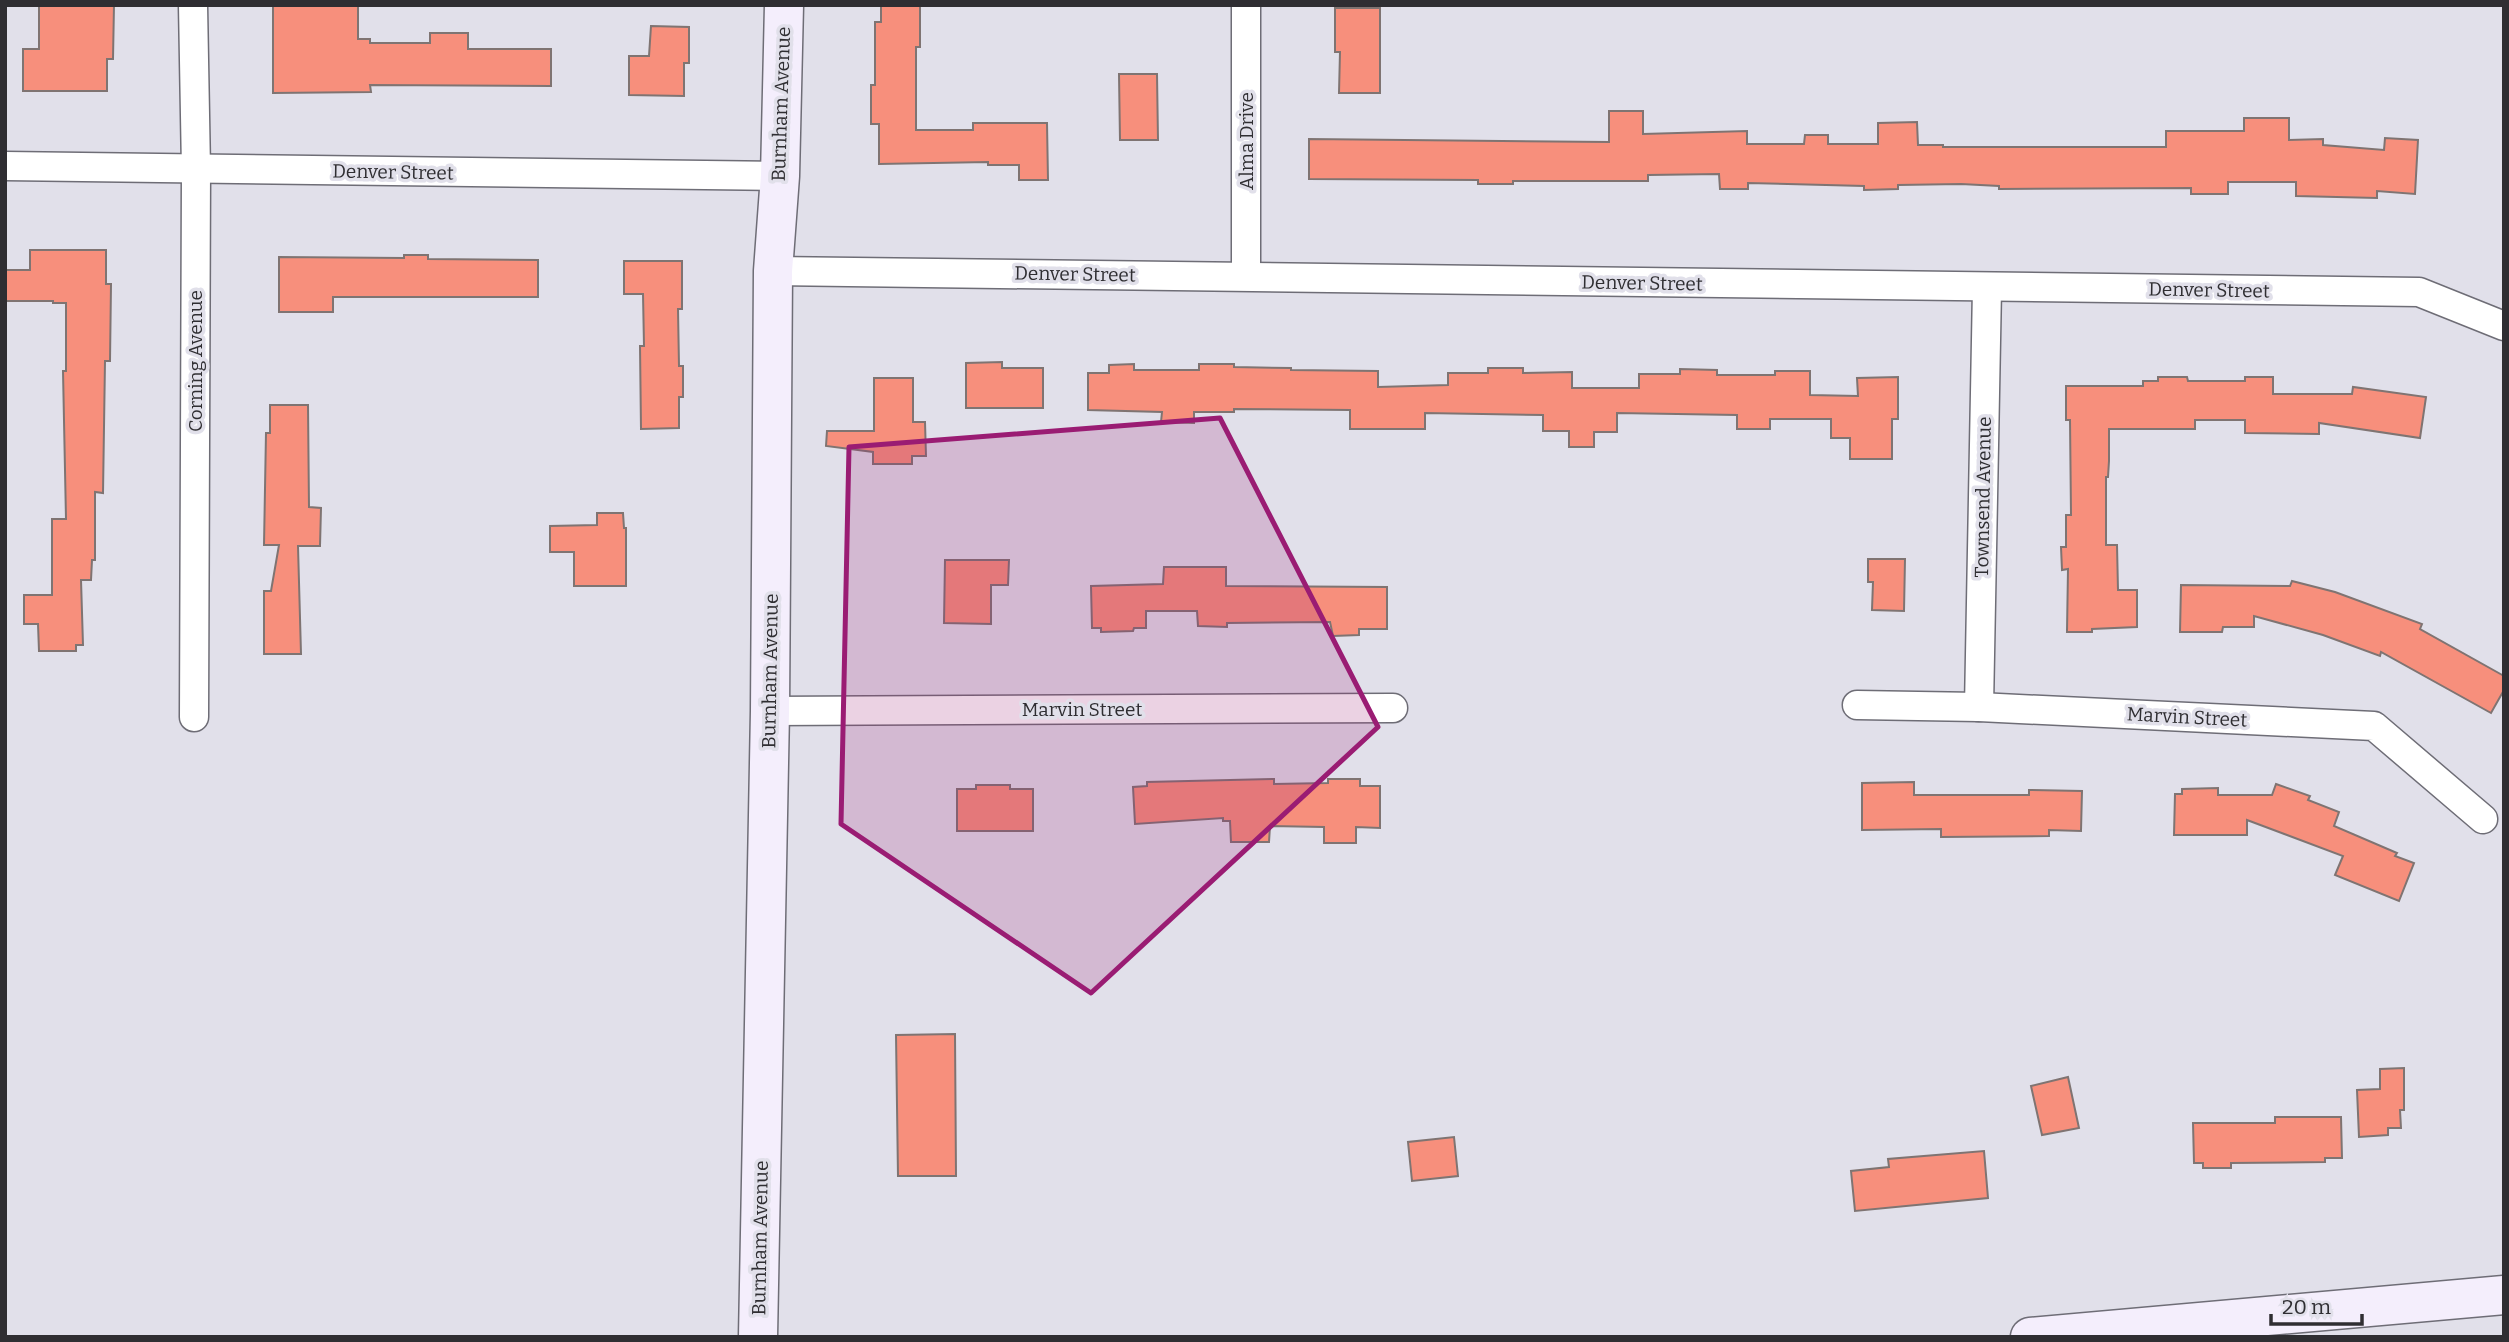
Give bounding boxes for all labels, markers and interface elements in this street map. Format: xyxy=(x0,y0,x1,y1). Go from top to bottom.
street label: Burnham Avenue xyxy=(767,26,795,182)
street label: Alma Drive xyxy=(1235,92,1258,190)
street label: Denver Street xyxy=(332,159,454,185)
street label: Denver Street xyxy=(1014,261,1136,287)
street label: Denver Street xyxy=(1581,270,1703,296)
street label: Denver Street xyxy=(2148,277,2270,303)
street label: Corning Avenue xyxy=(184,290,207,432)
street label: Townsend Avenue xyxy=(1970,416,1996,578)
street label: Burnham Avenue xyxy=(757,593,783,749)
street label: Marvin Street xyxy=(1022,698,1142,721)
street label: Marvin Street xyxy=(2126,702,2248,732)
street label: Burnham Avenue xyxy=(747,1160,773,1316)
scale bar xyxy=(2271,1282,2362,1326)
text: 20 m xyxy=(2282,1294,2331,1320)

